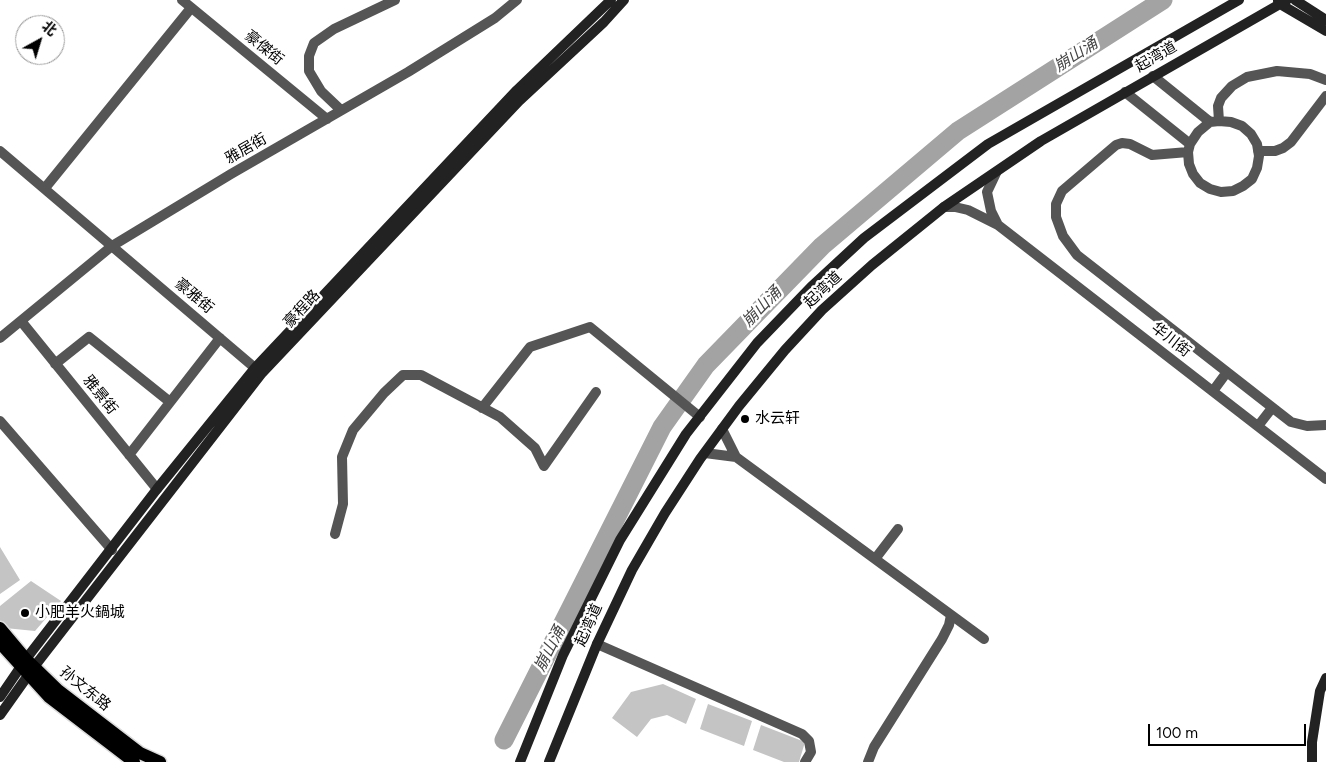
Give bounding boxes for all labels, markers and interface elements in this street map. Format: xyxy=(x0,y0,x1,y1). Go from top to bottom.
north arrow xyxy=(15,15,65,65)
text: 北 xyxy=(38,18,60,40)
street label: 豪傑街 xyxy=(241,27,287,69)
water label: 崩山涌 xyxy=(1051,34,1101,76)
street label: 起湾道 xyxy=(1132,38,1180,76)
street label: 雅居街 xyxy=(222,130,270,168)
street label: 起湾道 xyxy=(800,268,846,312)
street label: 豪雅街 xyxy=(171,275,217,317)
water label: 崩山涌 xyxy=(738,283,786,331)
street label: 豪程路 xyxy=(280,286,324,332)
street label: 华川街 xyxy=(1148,319,1194,361)
street label: 雅景街 xyxy=(79,372,121,418)
place label: 水云轩 xyxy=(755,410,800,428)
marker: 水云轩 xyxy=(739,413,751,425)
street label: 起湾道 xyxy=(572,601,606,649)
place label: 小肥羊火鍋城 xyxy=(35,604,125,622)
marker: 小肥羊火鍋城 xyxy=(19,607,31,619)
water label: 崩山涌 xyxy=(531,623,569,675)
street label: 孙文东路 xyxy=(56,663,114,715)
scale bar xyxy=(1151,714,1308,746)
text: 100 m xyxy=(1156,724,1198,742)

